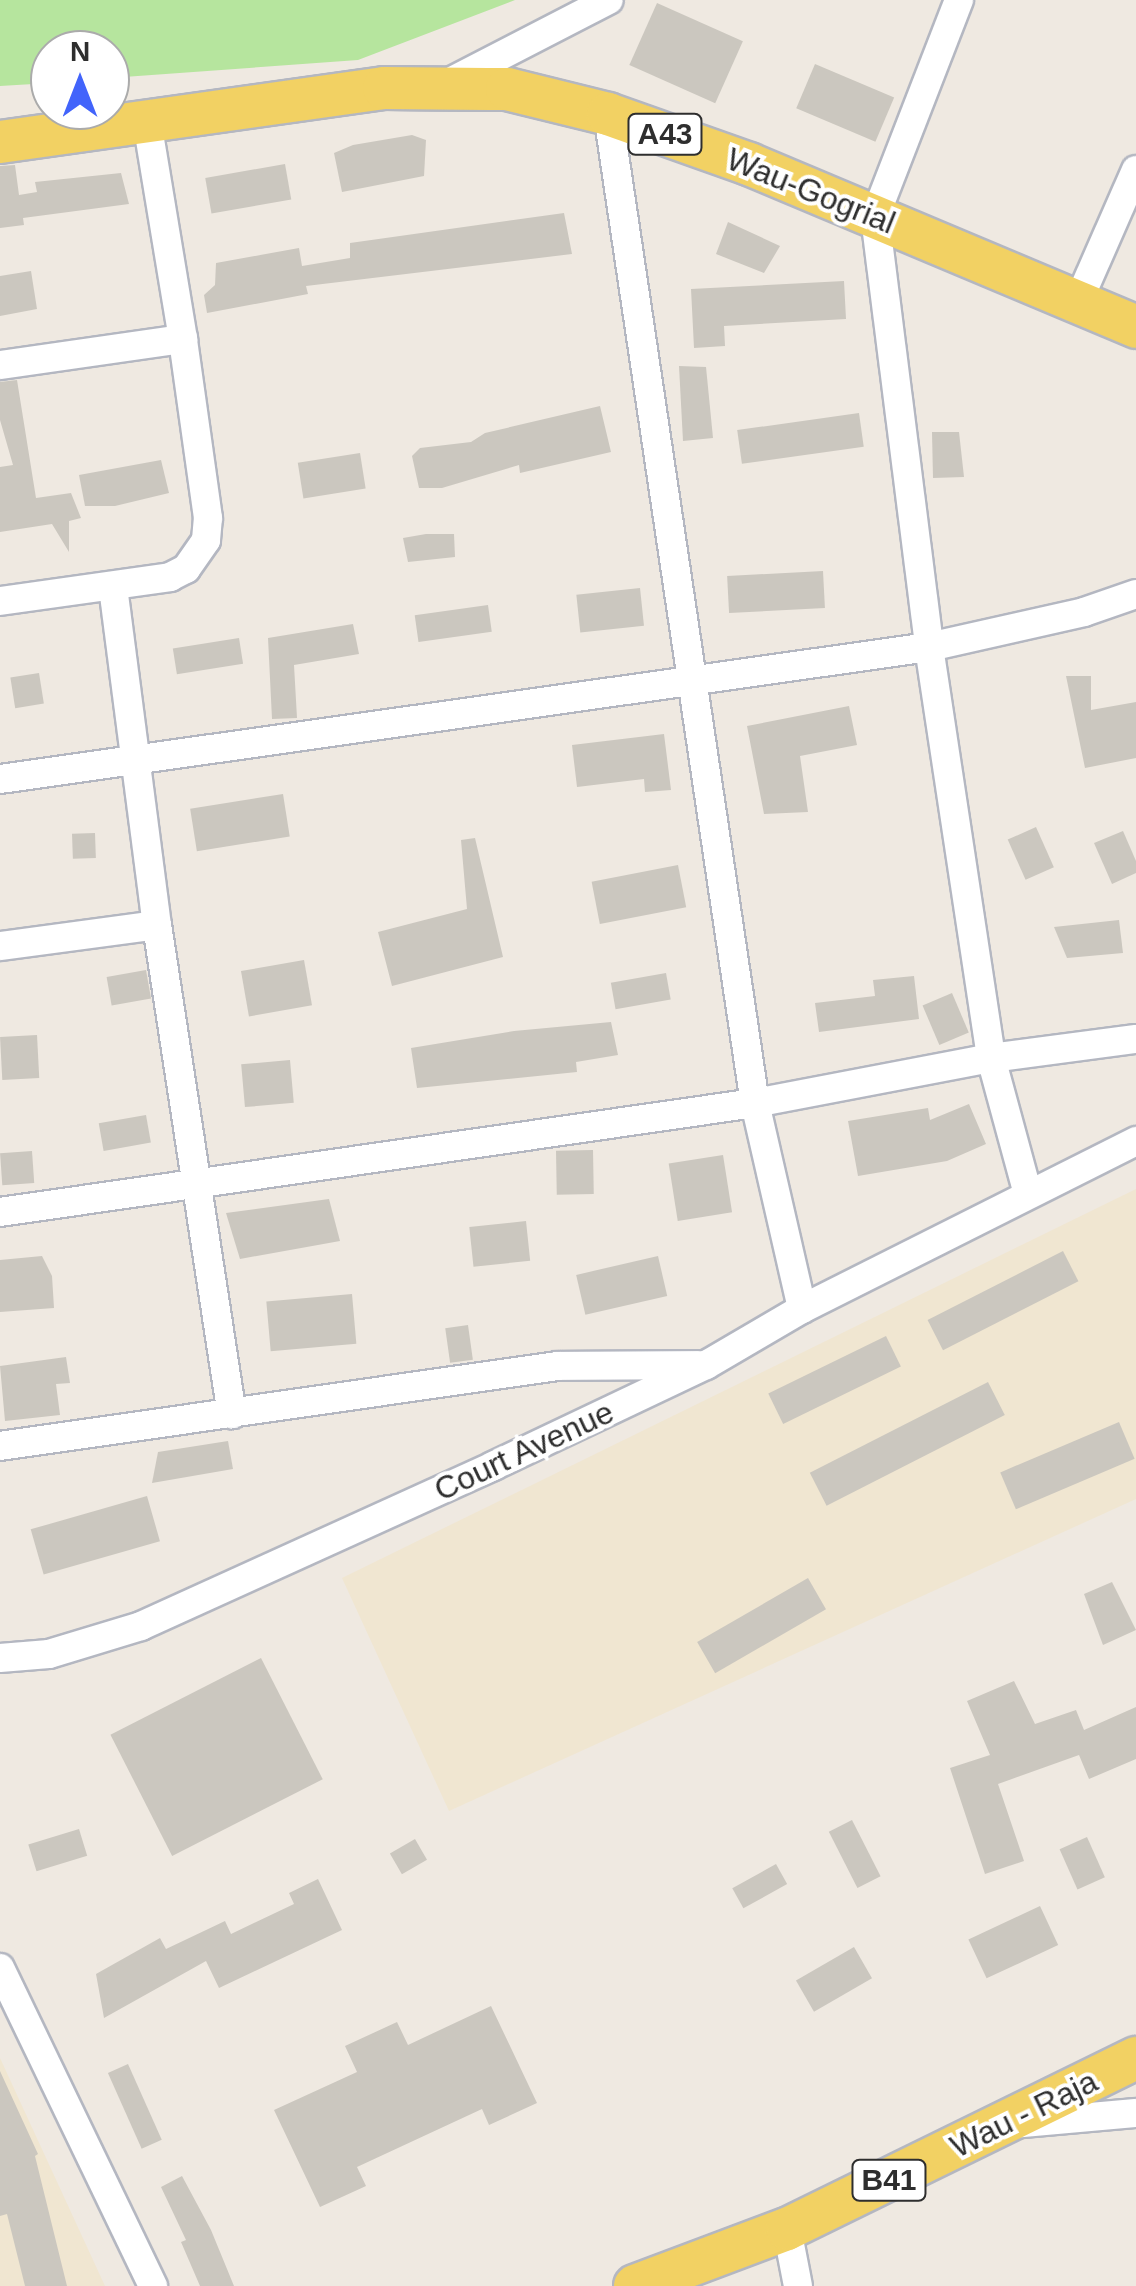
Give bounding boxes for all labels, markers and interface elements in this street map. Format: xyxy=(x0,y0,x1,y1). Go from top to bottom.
north arrow xyxy=(30,30,130,130)
text: N xyxy=(70,36,90,67)
road number: A43 xyxy=(625,109,705,159)
street label: Wau-Gogrial xyxy=(721,140,901,242)
street label: Court Avenue xyxy=(427,1392,621,1510)
street label: Wau - Raja xyxy=(944,2062,1104,2166)
road number: B41 xyxy=(849,2155,929,2205)

